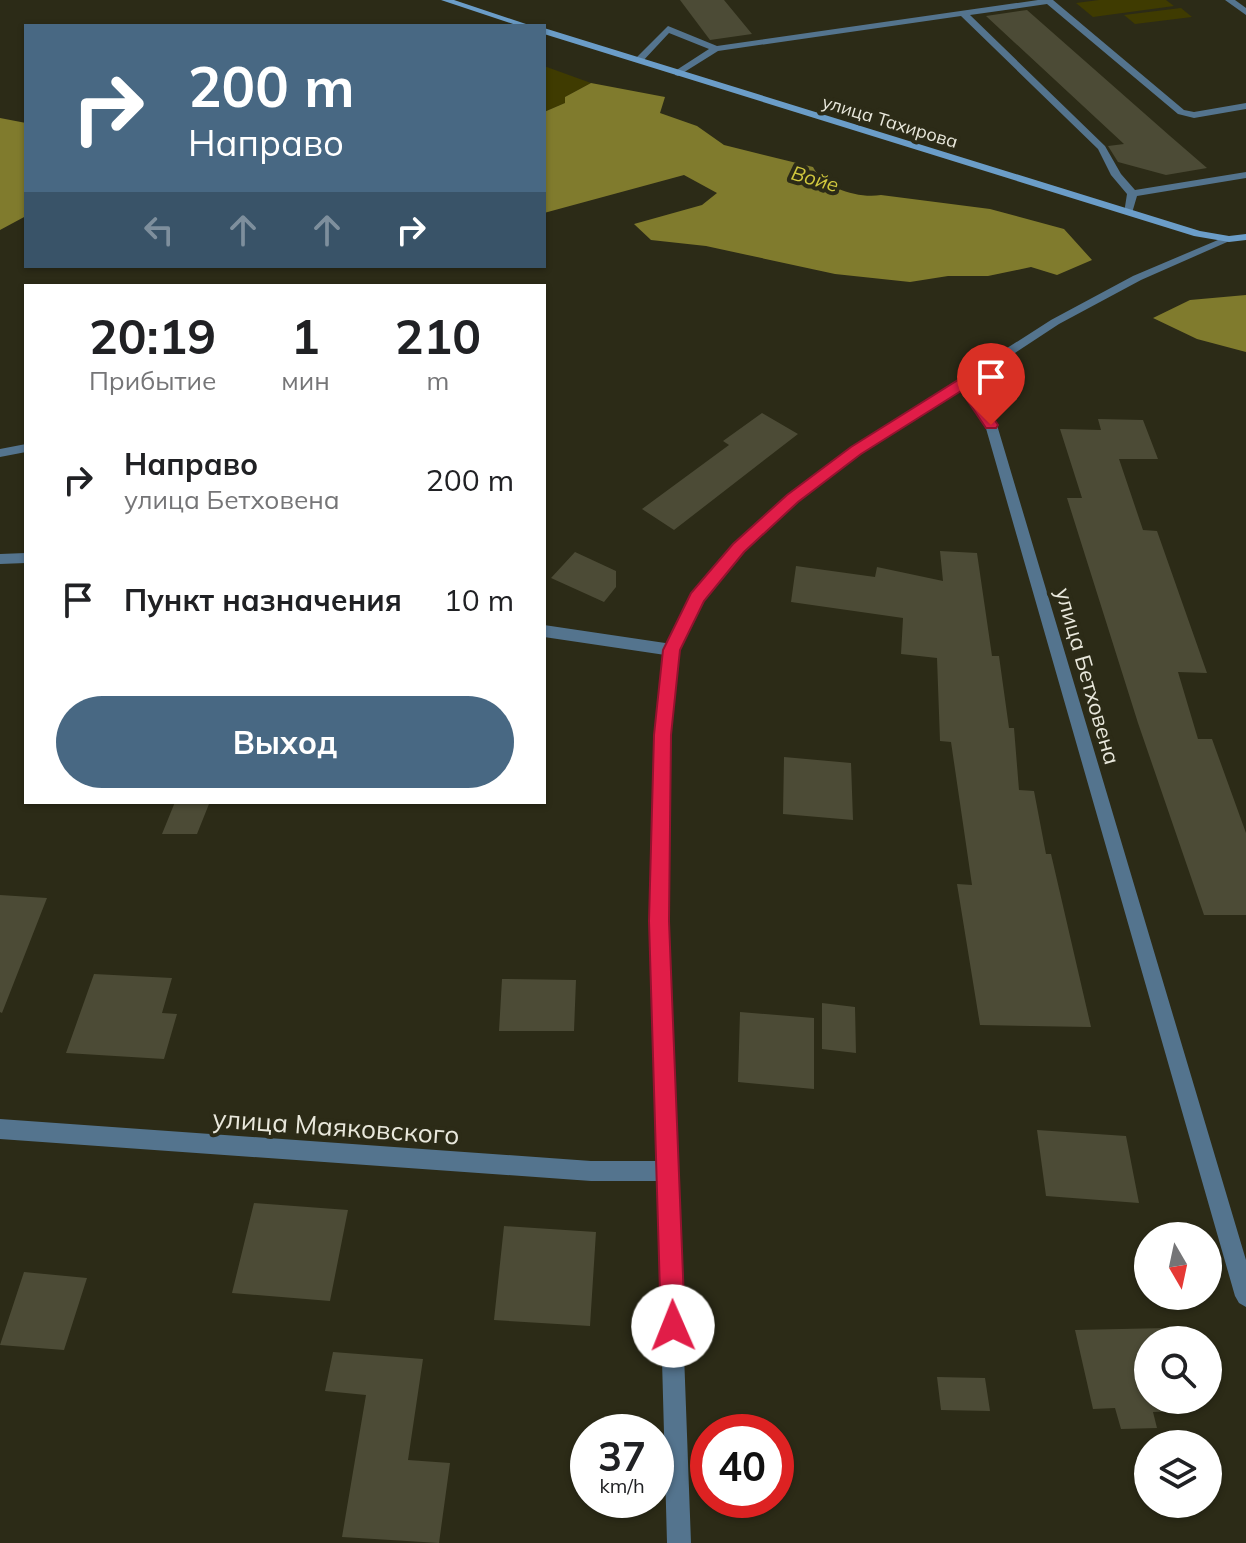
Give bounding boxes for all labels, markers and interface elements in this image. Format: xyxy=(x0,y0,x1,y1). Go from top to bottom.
text: 200 m xyxy=(188,51,355,121)
icon: right xyxy=(56,56,160,160)
street label: улица Тахирова xyxy=(820,90,961,153)
text: Направо xyxy=(188,120,344,165)
water label: Войе xyxy=(789,160,842,197)
icon: left xyxy=(137,208,181,252)
icon: ahead xyxy=(221,208,265,252)
icon: ahead xyxy=(305,208,349,252)
icon: right xyxy=(389,208,433,252)
text: 20:19 xyxy=(89,306,216,366)
text: 1 xyxy=(291,306,320,366)
text: 210 xyxy=(395,306,481,366)
pin xyxy=(957,343,1025,425)
icon: arrive xyxy=(969,355,1013,399)
text: Прибытие xyxy=(89,364,216,397)
text: мин xyxy=(281,364,330,397)
text: m xyxy=(426,364,449,397)
text: Направо xyxy=(124,445,258,483)
icon: right xyxy=(56,458,100,502)
text: 200 m xyxy=(426,461,514,499)
text: улица Бетховена xyxy=(124,483,340,516)
icon: arrive xyxy=(56,578,100,622)
text: Пункт назначения xyxy=(124,581,402,619)
text: 10 m xyxy=(444,581,514,619)
street label: улица Бетховена xyxy=(1049,584,1127,768)
button: Выход xyxy=(56,696,514,788)
street label: улица Маяковского xyxy=(211,1101,461,1152)
north arrow xyxy=(1134,1222,1222,1310)
map controls xyxy=(1134,1222,1222,1518)
position arrow xyxy=(631,1284,715,1368)
button: search xyxy=(1134,1326,1222,1414)
speed limit sign: 40 xyxy=(690,1414,794,1518)
button: layers xyxy=(1134,1430,1222,1518)
text: 37 xyxy=(598,1431,646,1481)
text: km/h xyxy=(599,1473,645,1498)

